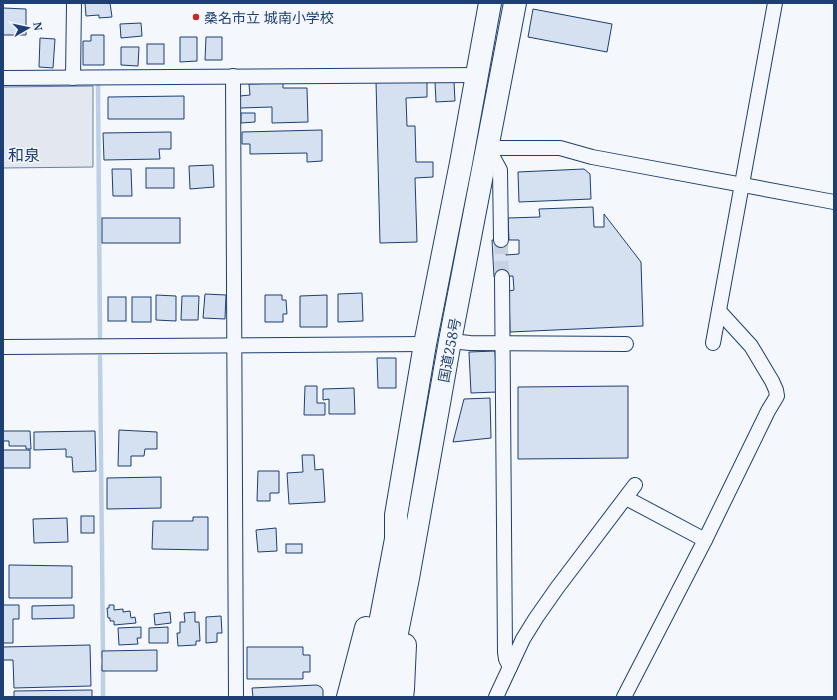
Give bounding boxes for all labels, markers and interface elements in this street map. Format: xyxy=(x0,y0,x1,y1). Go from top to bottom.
north arrow xyxy=(8,8,48,48)
place label: 桑名市立 城南小学校 xyxy=(204,8,334,27)
marker: 桑名市立 城南小学校 xyxy=(191,12,201,22)
text: N xyxy=(30,21,47,32)
district label: 和泉 xyxy=(8,144,40,166)
street label: 国道258号 xyxy=(433,316,465,384)

